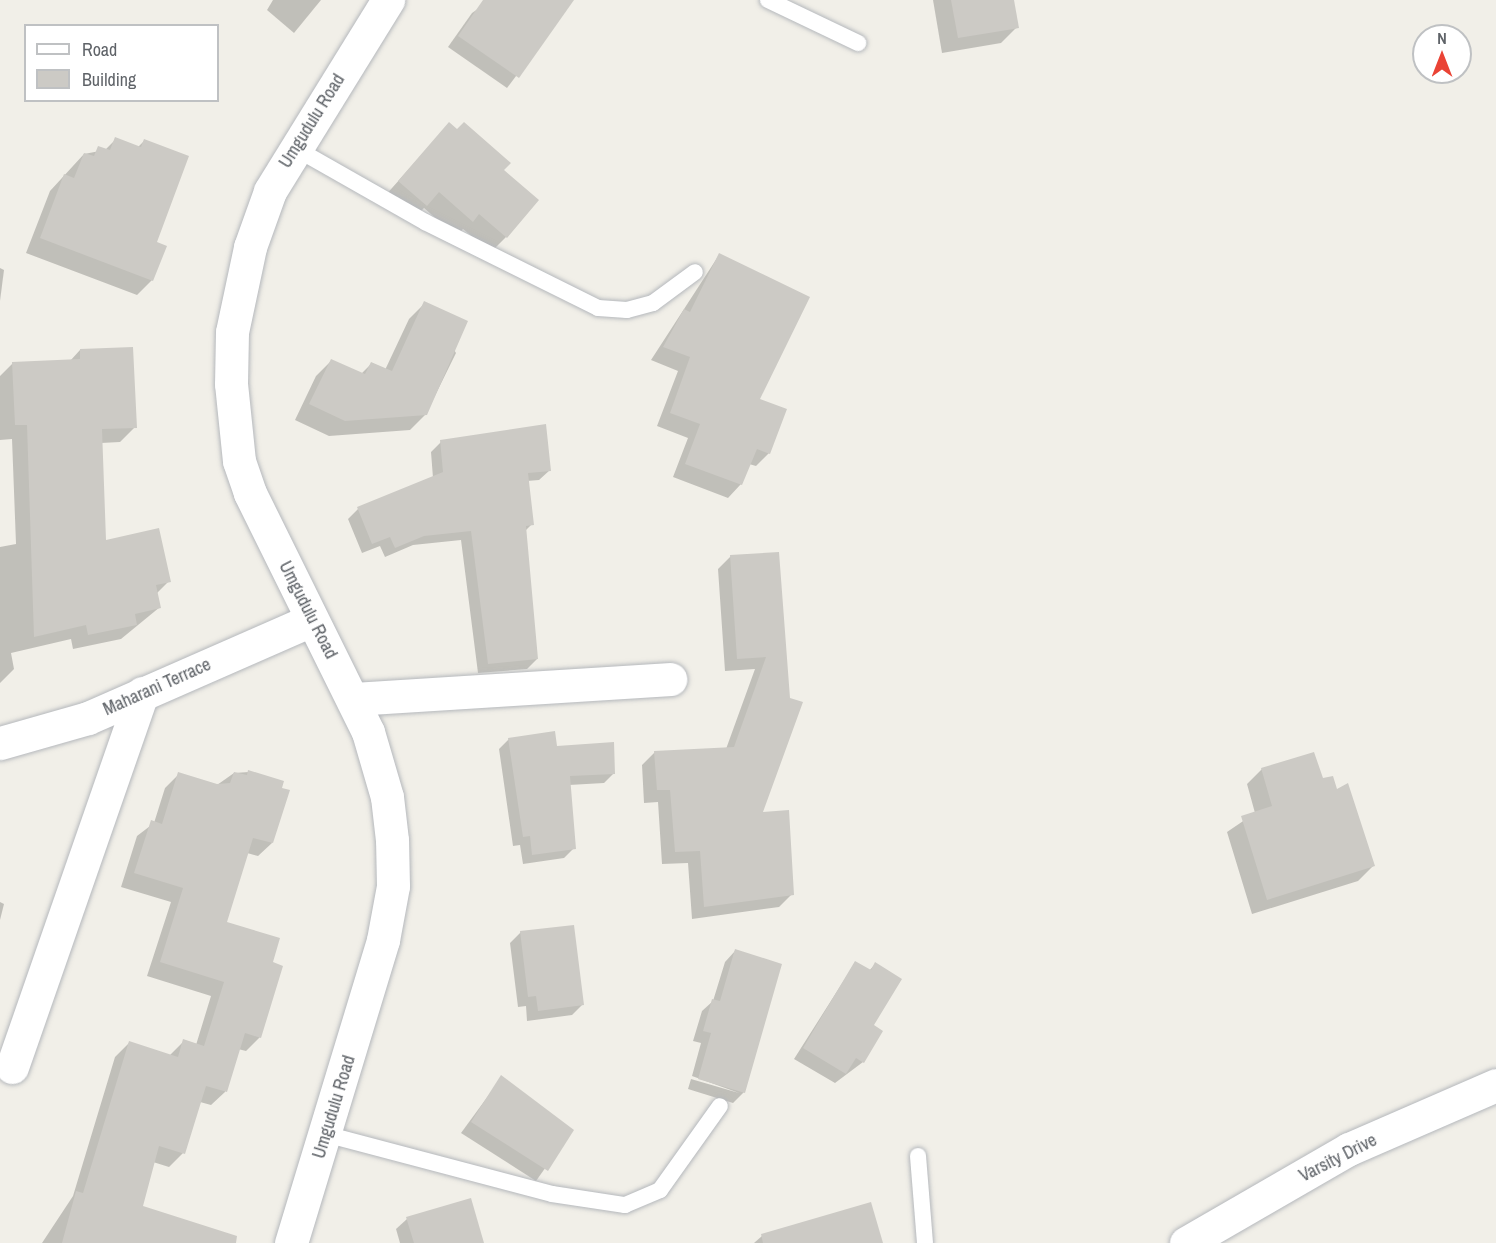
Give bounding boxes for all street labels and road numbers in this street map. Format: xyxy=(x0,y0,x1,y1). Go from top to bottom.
street label: Umgudulu Road xyxy=(275,70,349,172)
street label: Umgudulu Road xyxy=(274,558,342,662)
street label: Maharani Terrace xyxy=(100,654,214,720)
street label: Umgudulu Road xyxy=(308,1053,360,1161)
street label: Varsity Drive xyxy=(1296,1129,1380,1187)

